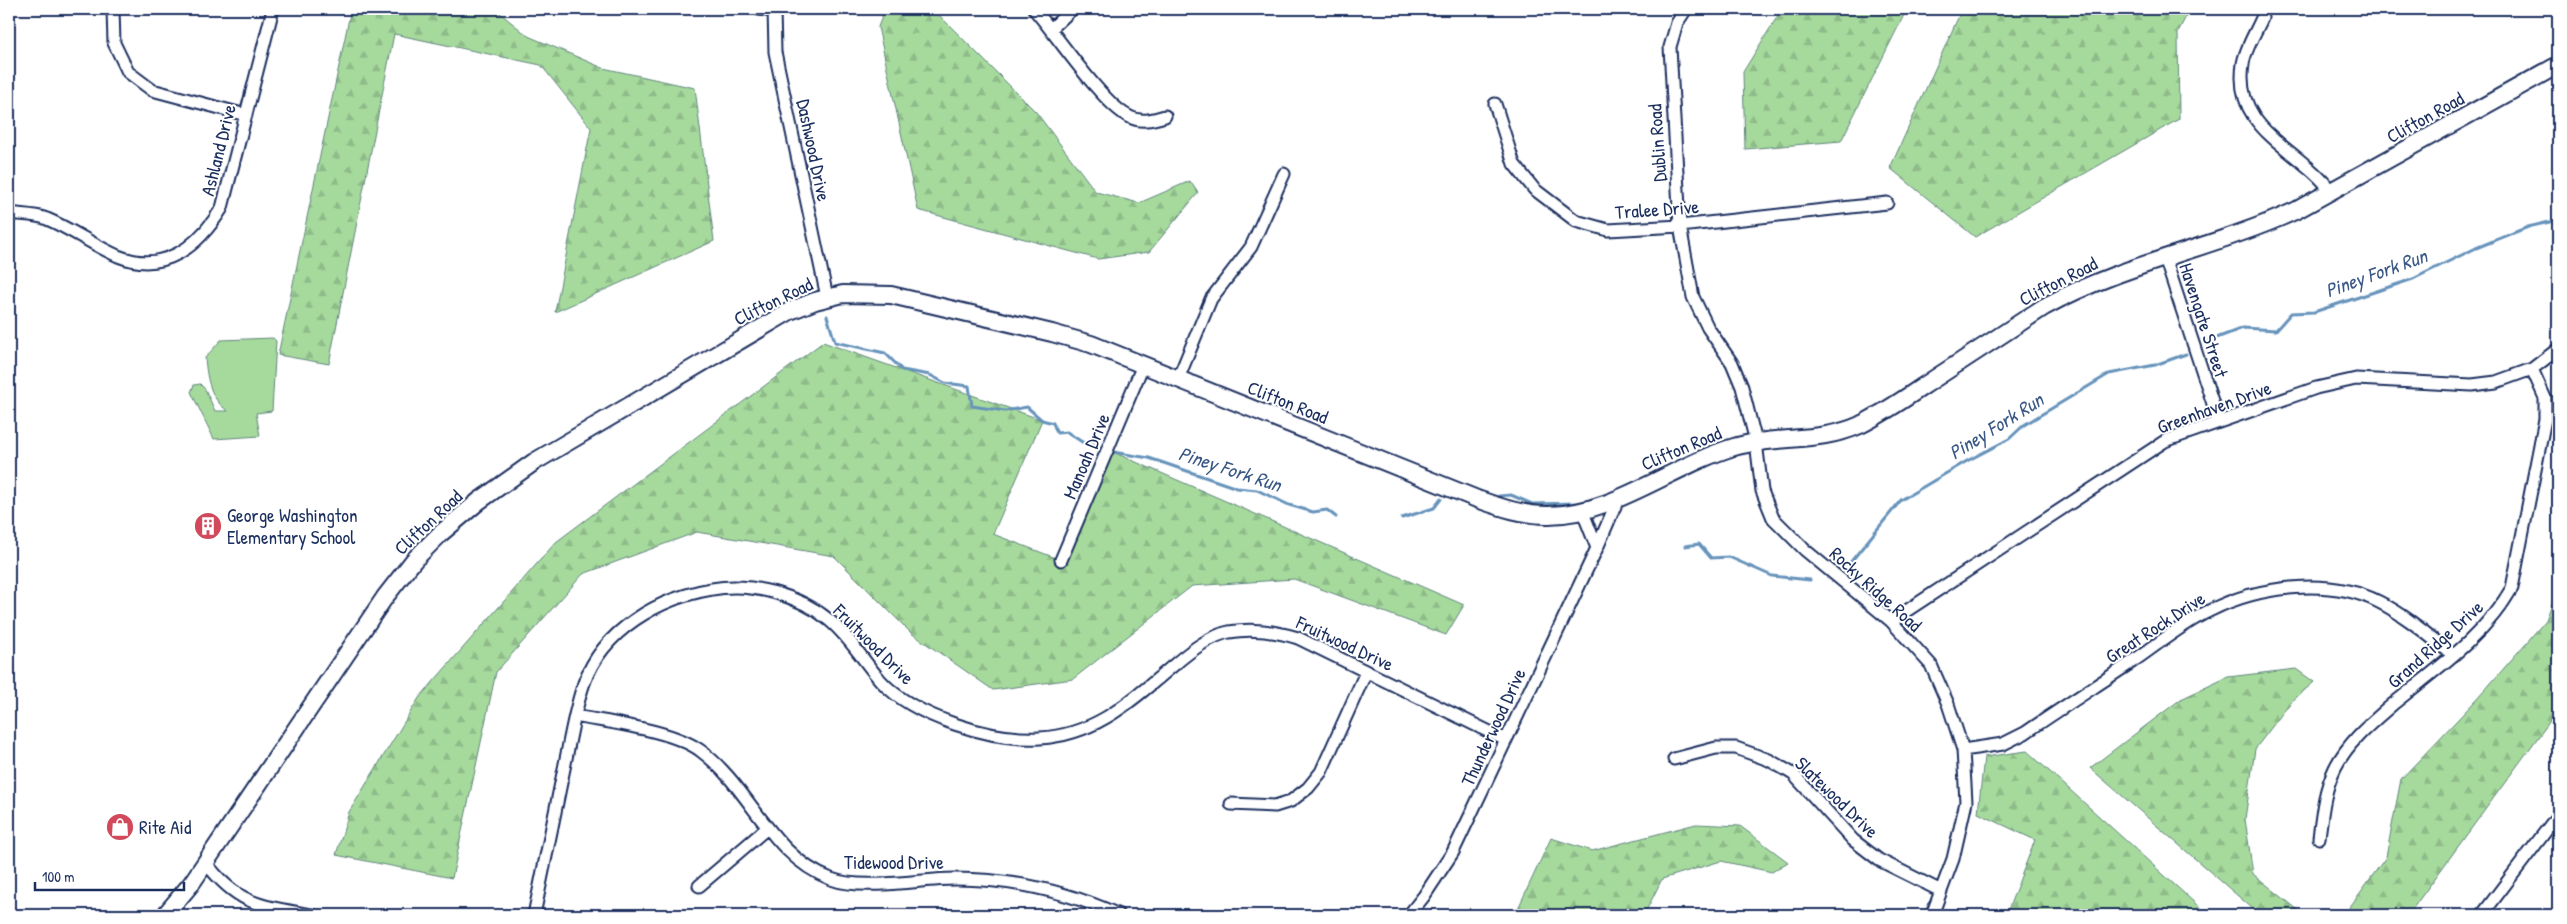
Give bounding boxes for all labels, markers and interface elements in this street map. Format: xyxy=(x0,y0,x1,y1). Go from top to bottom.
street label: Clifton Road xyxy=(2382,85,2469,149)
street label: Dashwood Drive xyxy=(791,97,838,204)
street label: Ashland Drive xyxy=(194,101,242,198)
street label: Dublin Road xyxy=(1641,103,1673,183)
street label: Tralee Drive xyxy=(1614,193,1700,225)
water label: Piney Fork Run xyxy=(2321,241,2433,304)
street label: Clifton Road xyxy=(2014,250,2102,312)
street label: Havengate Street xyxy=(2173,260,2235,381)
street label: Clifton Road xyxy=(729,270,817,331)
street label: Clifton Road xyxy=(1244,374,1333,430)
street label: Greenhaven Drive xyxy=(2153,374,2275,440)
water label: Piney Fork Run xyxy=(1943,385,2050,466)
street label: Manoah Drive xyxy=(1056,409,1116,503)
street label: Clifton Road xyxy=(1637,419,1726,477)
water label: Piney Fork Run xyxy=(1175,439,1287,499)
street label: Clifton Road xyxy=(388,483,468,560)
place label: George Washington Elementary School xyxy=(227,502,358,550)
building icon: George Washington Elementary School xyxy=(193,511,223,541)
street label: Rocky Ridge Road xyxy=(1824,541,1928,638)
street label: Great Rock Drive xyxy=(2100,585,2210,669)
street label: Grand Ridge Drive xyxy=(2381,594,2489,694)
street label: Fruitwood Drive xyxy=(827,597,920,690)
street label: Fruitwood Drive xyxy=(1291,609,1398,677)
street label: Thunderwood Drive xyxy=(1454,664,1532,790)
street label: Slatewood Drive xyxy=(1789,750,1885,844)
shop icon: Rite Aid xyxy=(105,812,135,842)
place label: Rite Aid xyxy=(139,814,192,840)
street label: Tidewood Drive xyxy=(844,849,944,875)
scale bar xyxy=(35,859,184,891)
text: 100 m xyxy=(42,866,75,887)

